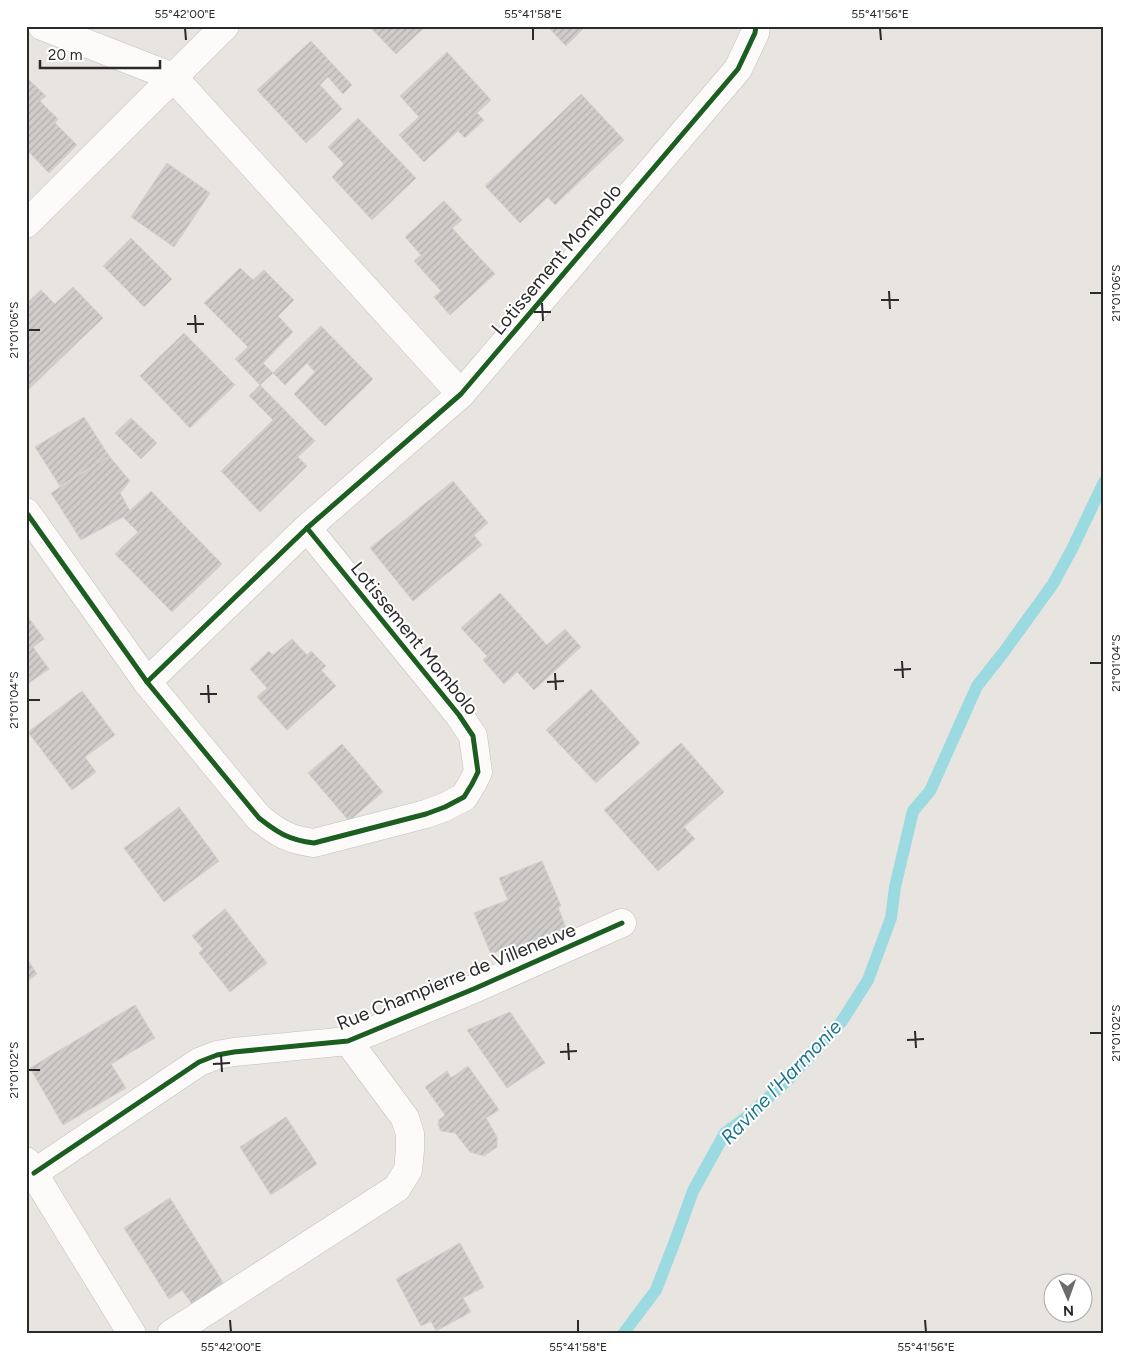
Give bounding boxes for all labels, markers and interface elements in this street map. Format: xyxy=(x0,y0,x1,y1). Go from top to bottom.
text: 55°42'00"E xyxy=(154,7,216,21)
text: 55°41'58"E xyxy=(504,7,562,21)
text: 55°41'56"E xyxy=(851,7,909,21)
scale bar xyxy=(40,38,160,70)
text: 20 m xyxy=(48,46,82,64)
street label: Lotissement Mombolo xyxy=(486,179,626,340)
text: 21°01'06"S xyxy=(1109,265,1123,321)
text: 21°01'06"S xyxy=(7,302,21,358)
street label: Lotissement Mombolo xyxy=(346,557,483,719)
text: 21°01'04"S xyxy=(1109,634,1123,692)
text: 21°01'04"S xyxy=(7,671,21,729)
street label: Rue Champierre de Villeneuve xyxy=(333,918,579,1035)
text: 21°01'02"S xyxy=(1109,1005,1123,1061)
water label: Ravine l'Harmonie xyxy=(715,1015,847,1149)
text: 21°01'02"S xyxy=(7,1042,21,1098)
north arrow xyxy=(1042,1272,1092,1322)
text: N xyxy=(1063,1302,1074,1319)
text: 55°42'00"E xyxy=(200,1340,262,1354)
text: 55°41'58"E xyxy=(549,1340,607,1354)
text: 55°41'56"E xyxy=(897,1340,955,1354)

